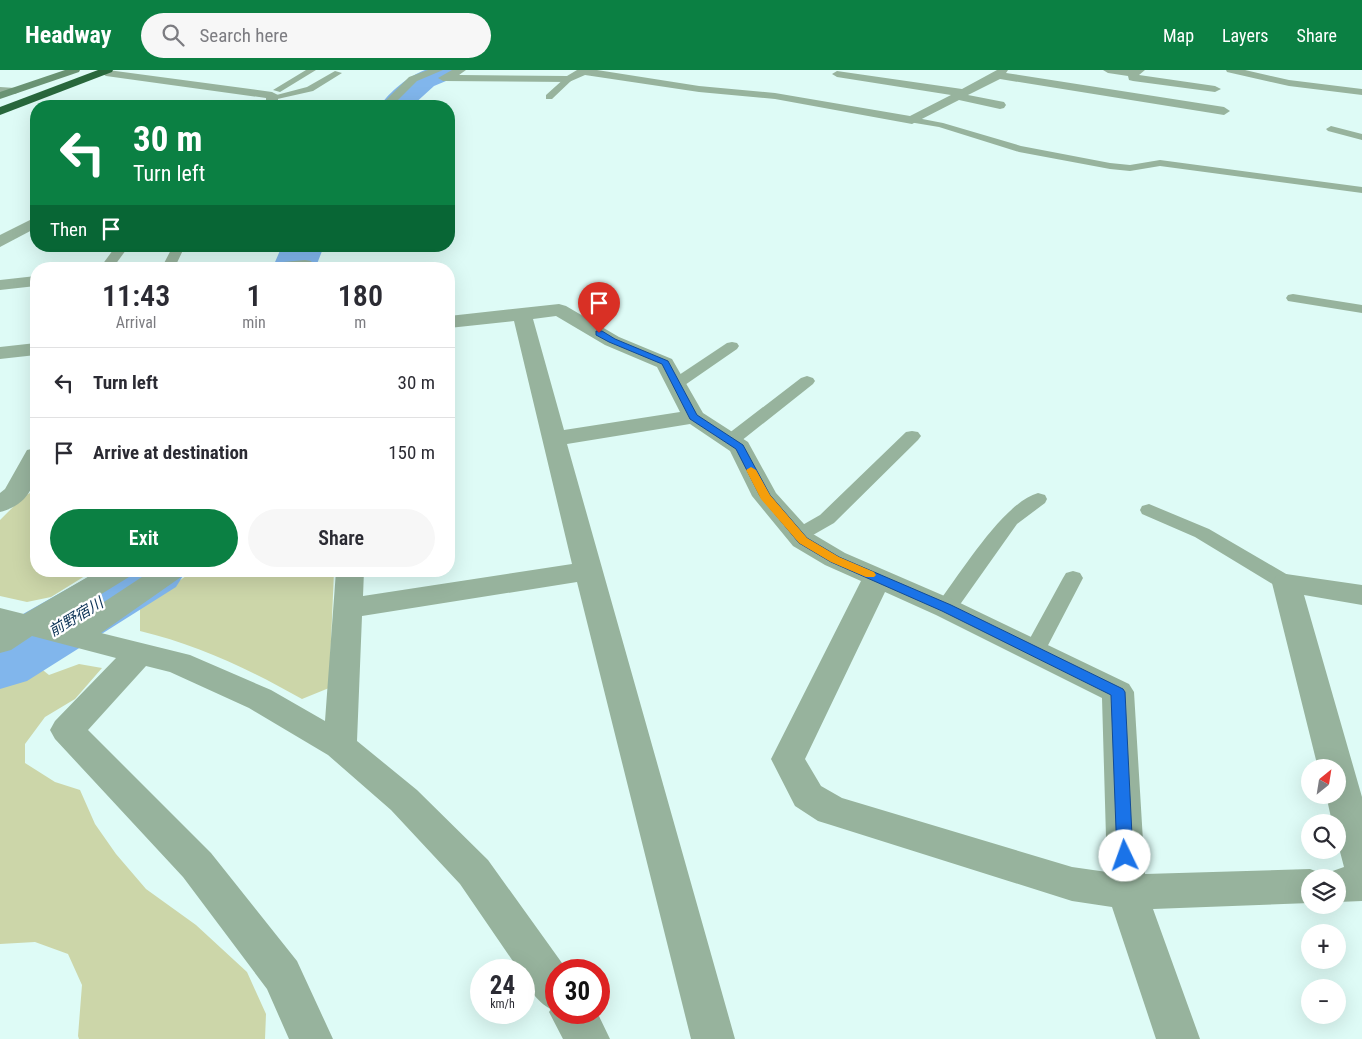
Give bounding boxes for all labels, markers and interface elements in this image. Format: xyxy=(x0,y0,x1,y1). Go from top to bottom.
search box xyxy=(141,13,491,58)
text: Headway xyxy=(25,21,111,49)
icon: search xyxy=(159,21,187,49)
text: Search here xyxy=(199,24,288,47)
text: Map xyxy=(1163,25,1194,46)
text: Layers xyxy=(1222,25,1269,46)
text: Share xyxy=(1297,25,1337,46)
text: 30 m xyxy=(133,119,202,160)
icon: left xyxy=(50,120,115,185)
text: Turn left xyxy=(133,161,205,186)
icon: arrive xyxy=(97,215,125,243)
text: Then xyxy=(50,218,87,241)
text: 11:43 xyxy=(102,278,170,313)
text: 1 xyxy=(246,278,262,313)
text: 180 xyxy=(338,278,383,313)
pin xyxy=(578,282,620,333)
icon: arrive xyxy=(585,289,613,317)
text: Arrival xyxy=(116,313,156,332)
text: min xyxy=(242,313,266,332)
text: m xyxy=(354,313,366,332)
icon: left xyxy=(50,369,78,397)
text: Turn left xyxy=(93,371,158,394)
text: 30 m xyxy=(398,371,435,394)
icon: arrive xyxy=(50,439,78,467)
text: Arrive at destination xyxy=(93,441,248,464)
text: 150 m xyxy=(388,441,435,464)
button: Exit xyxy=(50,509,238,567)
button: Share xyxy=(248,509,435,567)
water label: 前野宿川 xyxy=(46,593,108,640)
north arrow xyxy=(1301,759,1346,804)
map controls xyxy=(1301,759,1346,1024)
button: search xyxy=(1301,814,1346,859)
position arrow xyxy=(1098,829,1150,881)
button: layers xyxy=(1301,869,1346,914)
button: + xyxy=(1301,924,1346,969)
speed limit sign: 30 xyxy=(545,959,610,1024)
text: 24 xyxy=(490,971,515,1000)
button: − xyxy=(1301,979,1346,1024)
text: km/h xyxy=(490,997,515,1011)

